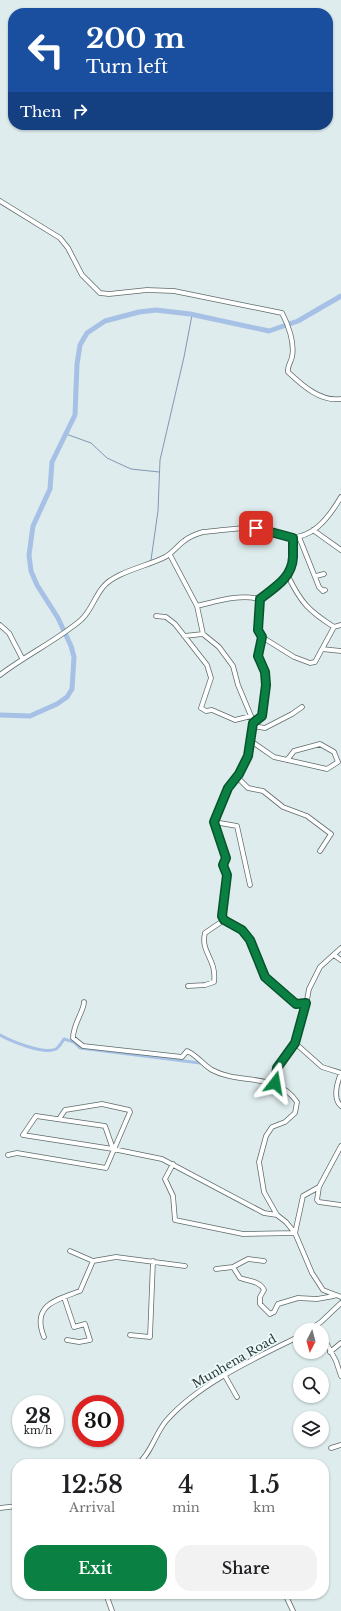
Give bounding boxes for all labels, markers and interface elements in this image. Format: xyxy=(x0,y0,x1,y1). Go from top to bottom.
text: 200 m xyxy=(86,21,185,56)
icon: left xyxy=(20,24,72,76)
text: Turn left xyxy=(86,56,168,78)
icon: right xyxy=(69,100,91,122)
text: Then xyxy=(20,102,61,121)
pin xyxy=(239,511,273,545)
icon: arrive xyxy=(245,517,267,539)
position arrow xyxy=(254,1062,296,1104)
north arrow xyxy=(293,1323,329,1359)
map controls xyxy=(293,1323,329,1447)
street label: Munhena Road xyxy=(189,1331,279,1391)
button: search xyxy=(293,1367,329,1403)
speed limit sign: 30 xyxy=(72,1395,124,1447)
text: 28 xyxy=(25,1404,51,1428)
button: layers xyxy=(293,1411,329,1447)
text: km/h xyxy=(24,1424,52,1437)
text: 12:58 xyxy=(61,1470,123,1499)
text: 4 xyxy=(178,1470,194,1499)
text: 1.5 xyxy=(249,1470,280,1499)
text: Arrival xyxy=(69,1499,115,1516)
text: min xyxy=(172,1499,200,1516)
text: km xyxy=(253,1499,275,1516)
button: Exit xyxy=(24,1545,167,1591)
button: Share xyxy=(175,1545,317,1591)

